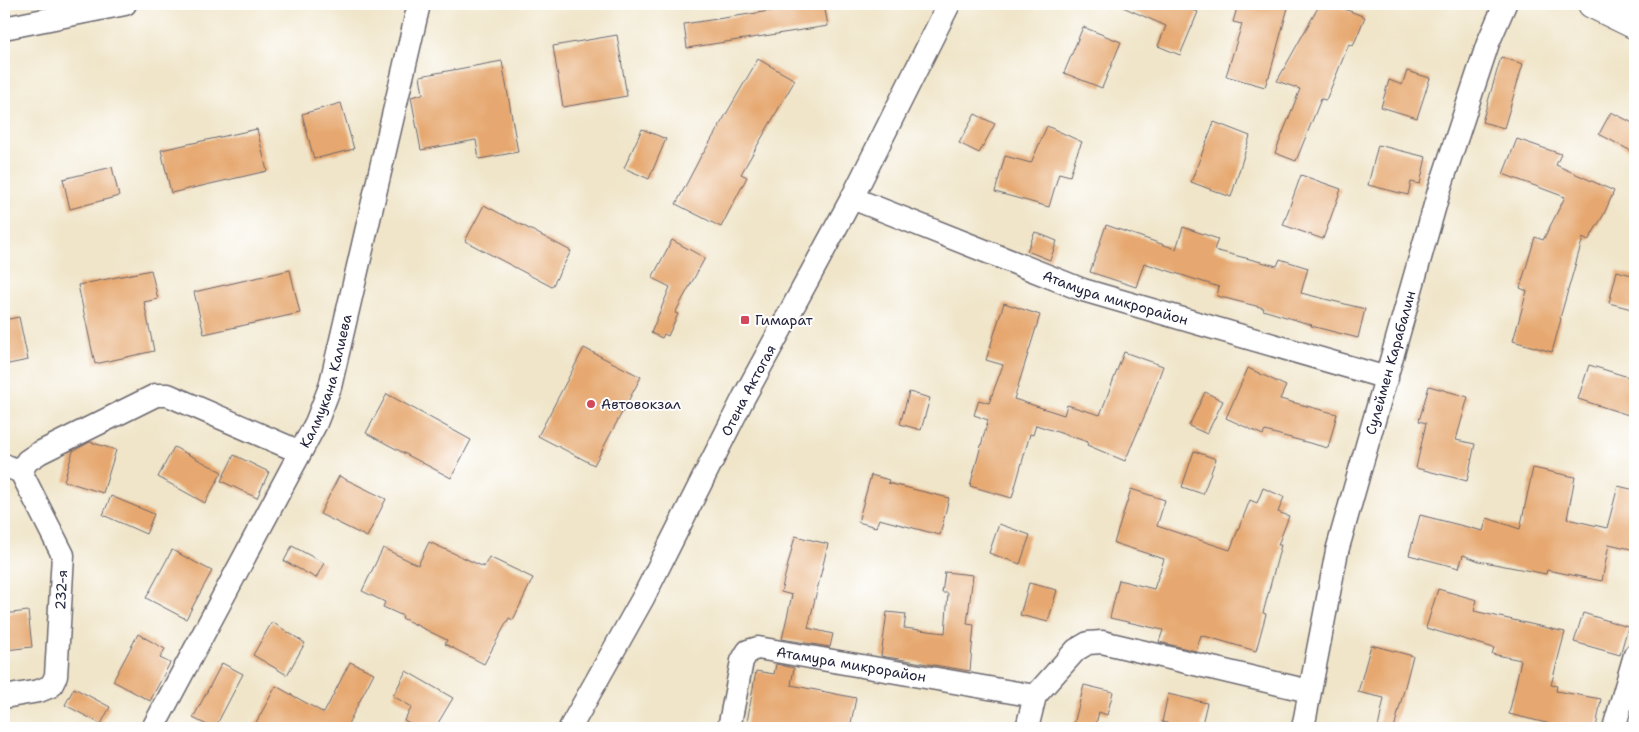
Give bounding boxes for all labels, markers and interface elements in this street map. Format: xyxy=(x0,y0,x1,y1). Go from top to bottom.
street label: Атамура микрорайон xyxy=(1040,266,1190,329)
street label: Сулеймен Карабалин xyxy=(1361,289,1419,437)
place label: Гимарат xyxy=(755,311,814,329)
street label: Калмукана Калиева xyxy=(295,312,356,451)
marker: Гимарат xyxy=(739,314,751,326)
street label: Отена Актогая xyxy=(717,341,780,439)
place label: Автовокзал xyxy=(601,395,681,413)
marker: Автовокзал xyxy=(585,398,597,410)
street label: 232-я xyxy=(51,569,71,611)
street label: Атамура микрорайон xyxy=(775,642,927,686)

